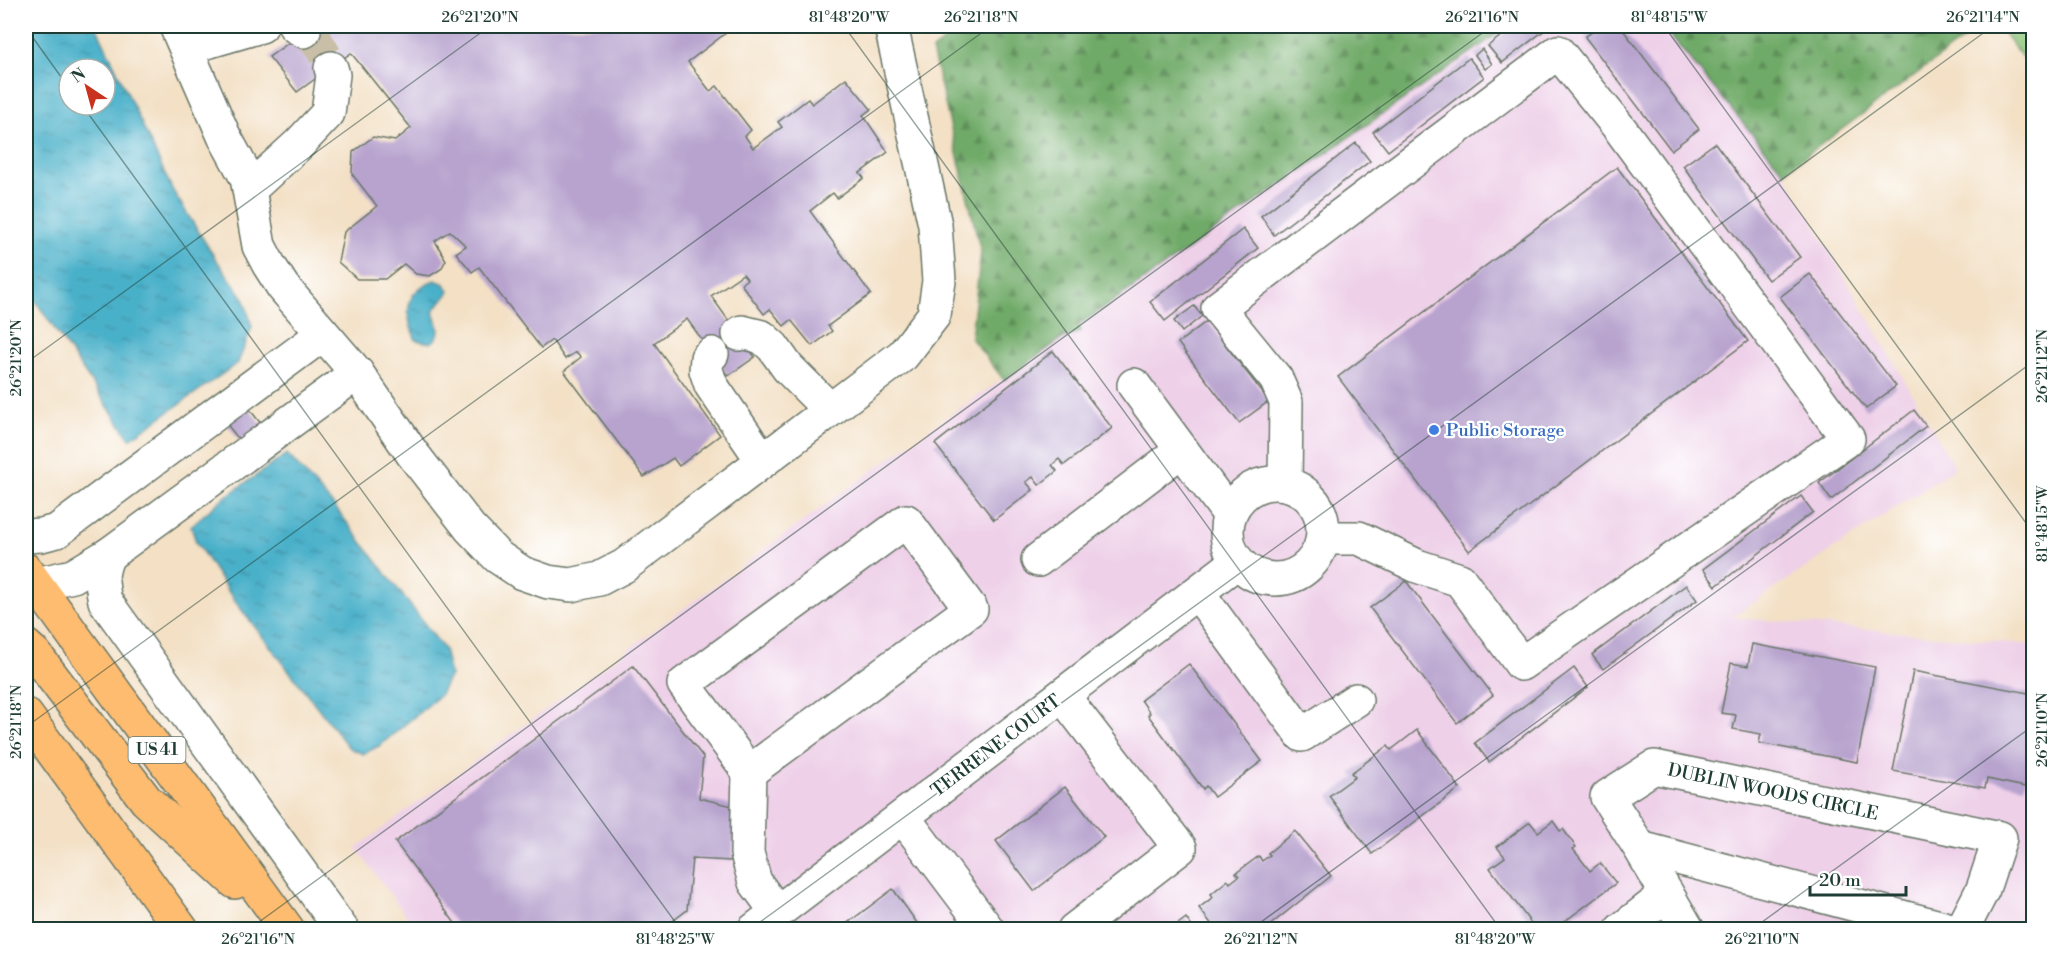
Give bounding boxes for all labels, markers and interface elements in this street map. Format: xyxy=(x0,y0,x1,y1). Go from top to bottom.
text: 26°21'20"N xyxy=(441,8,519,27)
text: 81°48'20"W xyxy=(809,8,890,27)
text: 26°21'18"N xyxy=(944,8,1018,27)
text: 26°21'16"N xyxy=(1445,8,1519,27)
text: 81°48'15"W xyxy=(1631,8,1708,27)
text: 26°21'14"N xyxy=(1946,8,2020,27)
north arrow xyxy=(57,57,117,117)
text: N xyxy=(68,64,90,87)
text: 26°21'20"N xyxy=(7,319,26,397)
text: 26°21'12"N xyxy=(2033,329,2052,403)
place label: Public Storage xyxy=(1446,419,1565,442)
marker: Public Storage xyxy=(1427,423,1441,437)
text: 81°48'15"W xyxy=(2033,485,2052,562)
text: 26°21'18"N xyxy=(7,685,26,759)
street label: TERRENE COURT xyxy=(926,689,1066,802)
text: 26°21'10"N xyxy=(2033,693,2052,767)
road number: US 41 xyxy=(128,737,186,763)
street label: DUBLIN WOODS CIRCLE xyxy=(1665,758,1881,826)
scale bar xyxy=(1810,859,1906,897)
text: 20 m xyxy=(1819,869,1861,892)
text: 26°21'16"N xyxy=(221,930,295,949)
text: 81°48'25"W xyxy=(636,930,715,949)
text: 26°21'12"N xyxy=(1224,930,1298,949)
text: 81°48'20"W xyxy=(1455,930,1536,949)
text: 26°21'10"N xyxy=(1725,930,1799,949)

